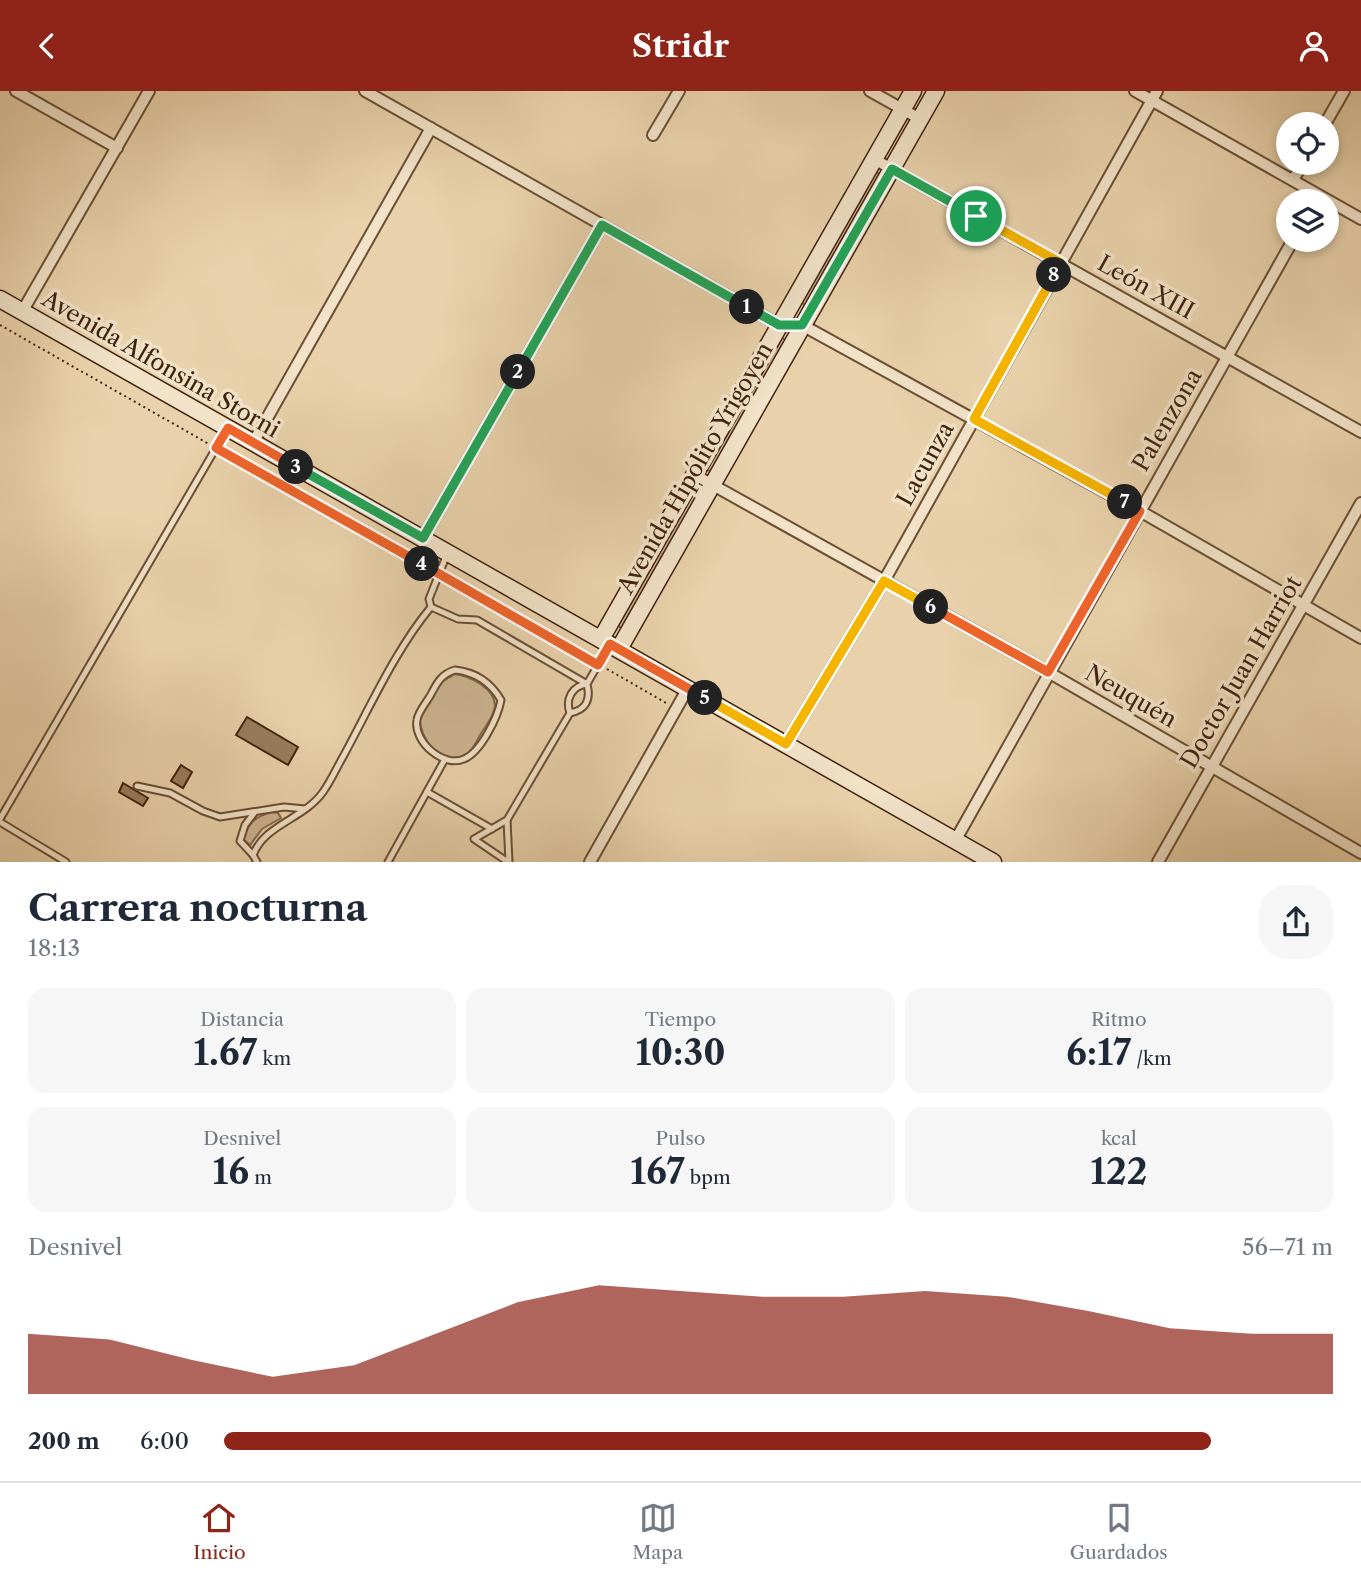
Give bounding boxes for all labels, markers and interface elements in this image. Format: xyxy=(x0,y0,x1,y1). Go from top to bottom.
text: Stridr xyxy=(632,26,729,65)
icon: back xyxy=(28,27,66,65)
icon: person xyxy=(1295,27,1333,65)
map controls xyxy=(1276,112,1339,252)
button: locate xyxy=(1276,112,1339,175)
pin xyxy=(946,186,1006,246)
button: layers xyxy=(1276,189,1339,252)
icon: arrive xyxy=(957,197,995,235)
street label: León XIII xyxy=(1093,249,1199,325)
pin: 8 xyxy=(1036,257,1072,293)
text: 8 xyxy=(1048,263,1059,286)
street label: Avenida Alfonsina Storni xyxy=(36,284,285,444)
pin: 1 xyxy=(730,289,764,325)
text: 1 xyxy=(742,295,751,318)
street label: Avenida Hipólito Yrigoyen xyxy=(611,337,779,600)
pin: 2 xyxy=(500,355,536,389)
text: 2 xyxy=(512,360,523,383)
street label: Palenzona xyxy=(1126,363,1208,476)
street label: Lacunza xyxy=(890,416,960,511)
pin: 3 xyxy=(278,449,314,485)
text: 3 xyxy=(290,455,301,478)
pin: 7 xyxy=(1108,485,1142,519)
text: 7 xyxy=(1120,490,1129,513)
pin: 4 xyxy=(404,547,440,581)
text: 4 xyxy=(416,552,427,575)
street label: Doctor Juan Harriot xyxy=(1175,571,1307,773)
pin: 6 xyxy=(914,589,948,625)
text: 6 xyxy=(925,595,936,618)
street label: Neuquén xyxy=(1080,659,1182,733)
pin: 5 xyxy=(688,681,722,715)
text: 5 xyxy=(699,686,710,709)
text: Carrera nocturna xyxy=(28,884,368,931)
button: share xyxy=(1259,885,1333,959)
text: 18:13 xyxy=(28,934,80,962)
text: Distancia xyxy=(200,1008,284,1031)
text: Tiempo xyxy=(645,1008,716,1031)
text: Ritmo xyxy=(1091,1008,1147,1031)
text: 1.67 xyxy=(193,1031,257,1074)
text: 10:30 xyxy=(635,1031,726,1074)
text: 6:17 xyxy=(1066,1031,1131,1074)
text: km xyxy=(257,1047,291,1070)
text: /km xyxy=(1131,1047,1172,1070)
text: Desnivel xyxy=(203,1127,281,1150)
text: Pulso xyxy=(656,1127,705,1150)
text: kcal xyxy=(1101,1127,1137,1150)
text: 16 xyxy=(212,1150,249,1193)
text: 167 xyxy=(630,1150,685,1193)
text: 122 xyxy=(1090,1150,1147,1193)
text: m xyxy=(249,1166,272,1189)
text: bpm xyxy=(685,1166,731,1189)
text: Desnivel xyxy=(28,1233,122,1261)
text: 56–71 m xyxy=(1242,1233,1333,1261)
text: 200 m xyxy=(28,1427,100,1455)
text: 6:00 xyxy=(140,1427,189,1455)
tab: Inicio xyxy=(193,1499,246,1564)
tab: Mapa xyxy=(632,1499,683,1564)
tab: Guardados xyxy=(1070,1499,1168,1564)

